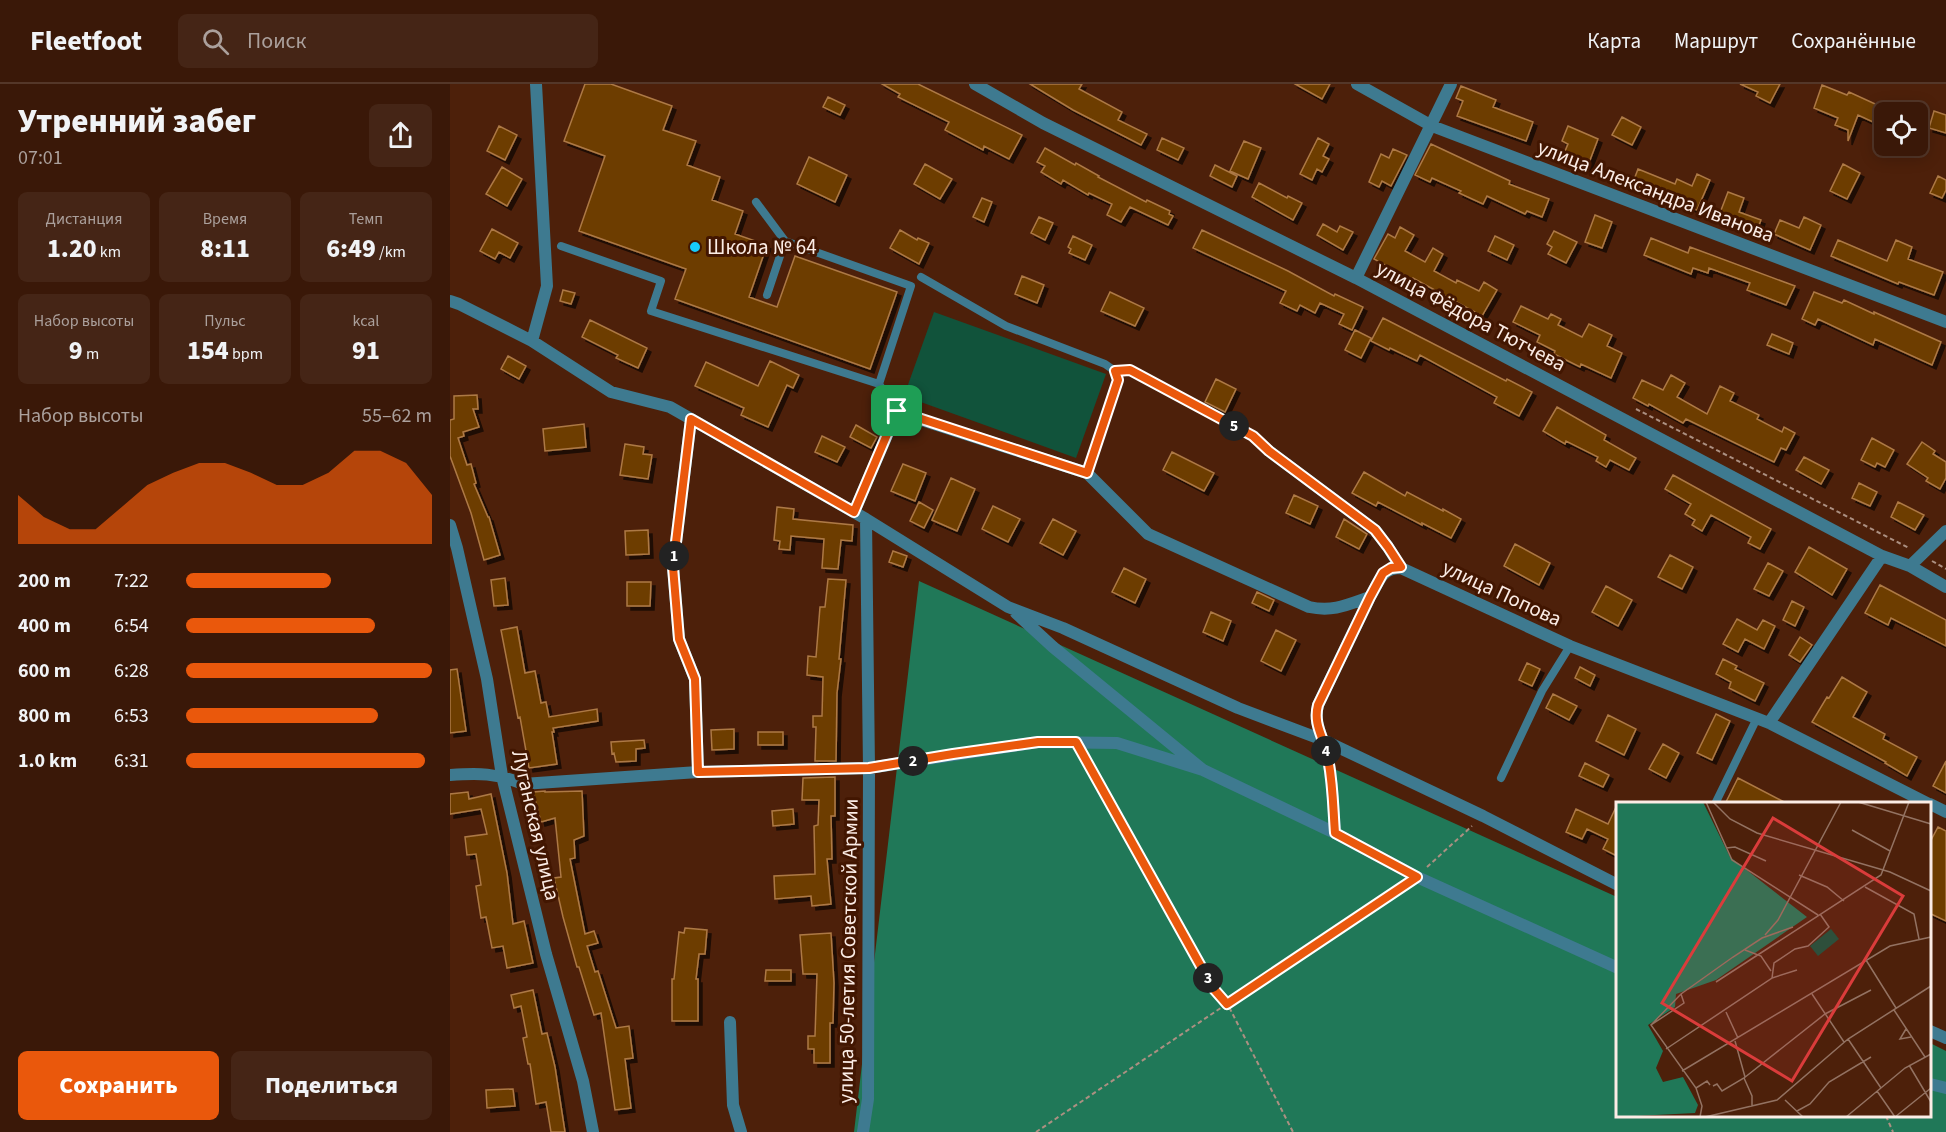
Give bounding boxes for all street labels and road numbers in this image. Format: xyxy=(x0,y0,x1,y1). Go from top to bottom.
street label: улица Александра Иванова xyxy=(1533,132,1779,250)
street label: улица Фёдора Тютчева xyxy=(1371,253,1571,379)
street label: улица Попова xyxy=(1437,552,1567,634)
street label: Луганская улица xyxy=(504,747,568,903)
street label: улица 50-летия Советской Армии xyxy=(830,798,866,1104)

